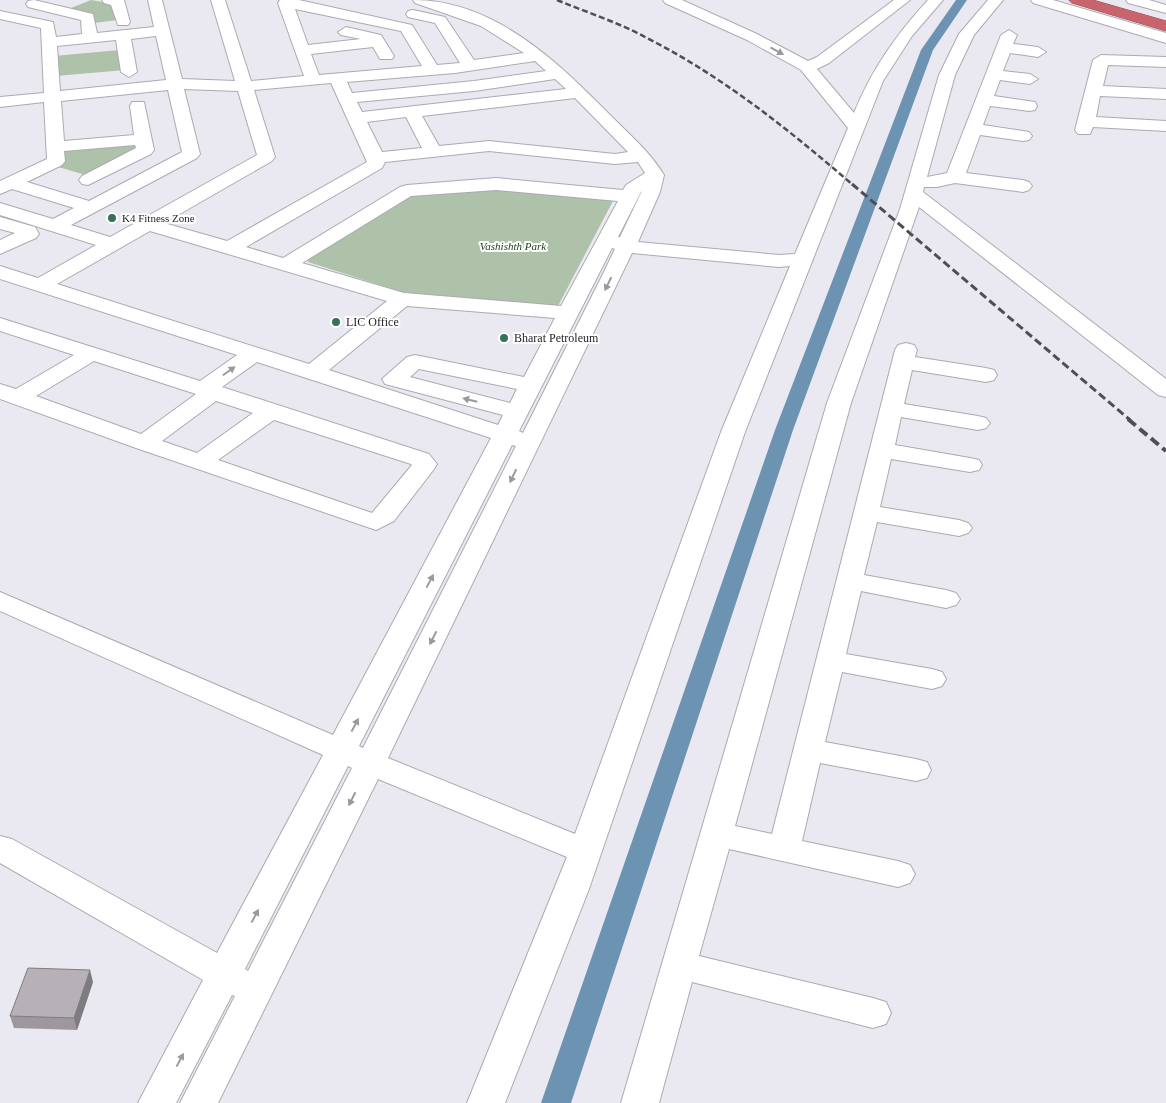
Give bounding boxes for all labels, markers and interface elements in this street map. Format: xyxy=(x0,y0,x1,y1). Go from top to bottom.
one-way arrow xyxy=(770,46,784,55)
marker: K4 Fitness Zone xyxy=(106,212,118,224)
place label: K4 Fitness Zone xyxy=(122,212,195,224)
park label: Vashishth Park xyxy=(480,240,547,252)
one-way arrow xyxy=(604,276,612,291)
place label: LIC Office xyxy=(346,315,399,329)
marker: LIC Office xyxy=(330,316,342,328)
place label: Bharat Petroleum xyxy=(514,331,599,345)
marker: Bharat Petroleum xyxy=(498,332,510,344)
one-way arrow xyxy=(222,366,236,376)
one-way arrow xyxy=(463,395,478,403)
one-way arrow xyxy=(509,469,517,484)
one-way arrow xyxy=(426,574,434,589)
one-way arrow xyxy=(429,631,437,645)
one-way arrow xyxy=(350,719,359,732)
one-way arrow xyxy=(348,791,356,806)
one-way arrow xyxy=(251,908,259,923)
one-way arrow xyxy=(175,1053,184,1067)

